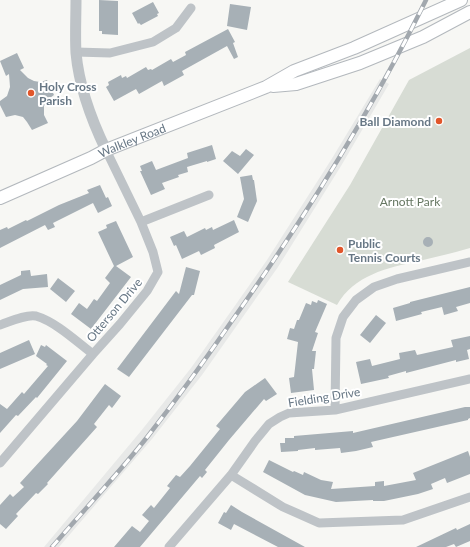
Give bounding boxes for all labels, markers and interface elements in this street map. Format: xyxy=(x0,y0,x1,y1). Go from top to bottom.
place label: Holy Cross Parish xyxy=(39,79,97,108)
marker: Holy Cross Parish xyxy=(26,88,36,98)
place label: Ball Diamond xyxy=(360,114,431,129)
marker: Ball Diamond xyxy=(434,116,444,126)
street label: Walkley Road xyxy=(95,120,168,160)
park label: Arnott Park xyxy=(380,194,441,209)
place label: Public Tennis Courts xyxy=(348,236,421,265)
marker: Public Tennis Courts xyxy=(335,245,345,255)
street label: Otterson Drive xyxy=(83,275,145,345)
street label: Fielding Drive xyxy=(287,384,361,410)

